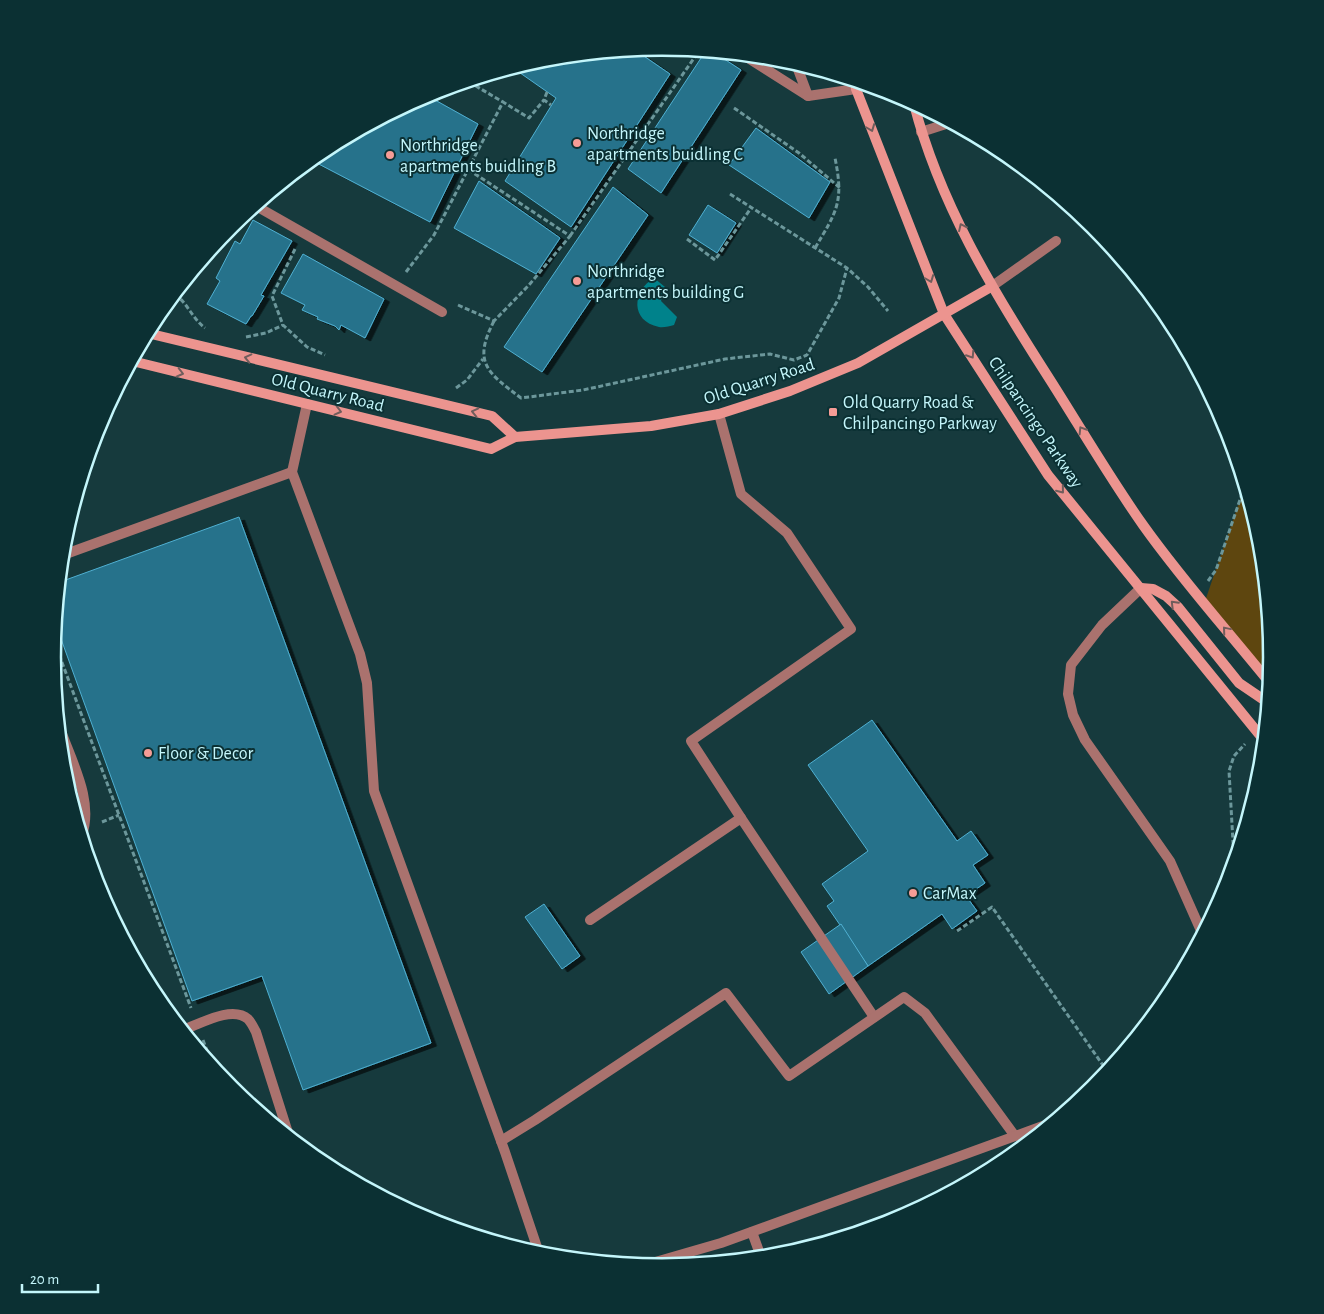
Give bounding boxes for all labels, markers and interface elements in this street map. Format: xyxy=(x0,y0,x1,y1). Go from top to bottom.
one-way arrow xyxy=(865,123,876,132)
place label: Northridge apartments buidling C xyxy=(587,125,743,164)
place label: Northridge apartments buidling B xyxy=(400,137,556,176)
marker: Northridge apartments buidling C xyxy=(571,137,583,149)
marker: Northridge apartments buidling B xyxy=(384,149,396,161)
one-way arrow xyxy=(958,223,968,232)
place label: Northridge apartments building G xyxy=(587,263,744,302)
one-way arrow xyxy=(924,274,935,283)
marker: Northridge apartments building G xyxy=(571,275,583,287)
one-way arrow xyxy=(964,350,974,359)
one-way arrow xyxy=(245,353,253,363)
street label: Chilpancingo Parkway xyxy=(985,354,1086,492)
street label: Old Quarry Road xyxy=(702,356,817,408)
one-way arrow xyxy=(175,367,184,378)
street label: Old Quarry Road xyxy=(270,370,386,416)
place label: Old Quarry Road & Chilpancingo Parkway xyxy=(843,394,997,433)
one-way arrow xyxy=(333,405,342,416)
marker: Old Quarry Road & Chilpancingo Parkway xyxy=(827,406,839,418)
one-way arrow xyxy=(470,407,479,418)
one-way arrow xyxy=(1079,427,1089,436)
one-way arrow xyxy=(1056,484,1064,493)
one-way arrow xyxy=(1171,600,1180,609)
one-way arrow xyxy=(1223,627,1232,636)
place label: Floor & Decor xyxy=(158,745,253,763)
marker: Floor & Decor xyxy=(142,747,154,759)
place label: CarMax xyxy=(923,885,977,903)
marker: CarMax xyxy=(907,887,919,899)
scale bar xyxy=(22,1262,99,1294)
text: 20 m xyxy=(30,1272,59,1287)

